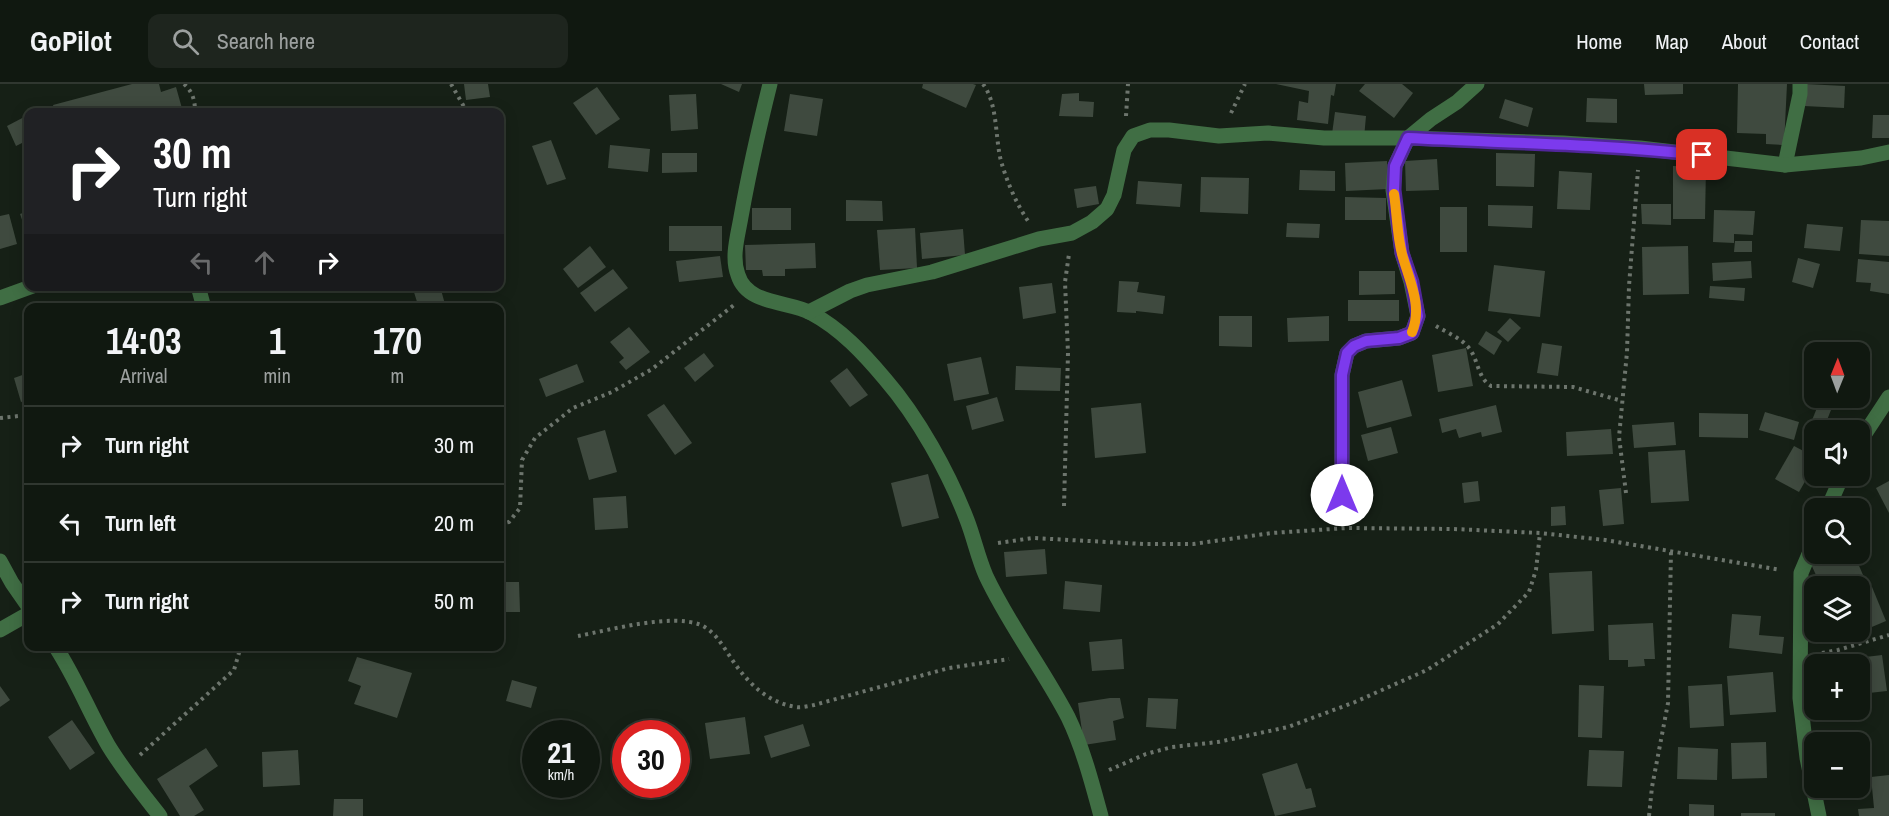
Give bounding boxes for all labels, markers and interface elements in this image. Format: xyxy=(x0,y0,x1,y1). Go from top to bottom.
search box xyxy=(148,14,568,68)
text: GoPilot xyxy=(30,22,112,60)
icon: search xyxy=(169,25,202,58)
text: Search here xyxy=(217,26,315,56)
text: Home xyxy=(1576,27,1622,56)
text: Map xyxy=(1655,27,1689,56)
text: About xyxy=(1722,27,1767,56)
text: Contact xyxy=(1800,27,1859,56)
text: 30 m xyxy=(153,125,232,181)
pin xyxy=(1676,129,1727,180)
icon: right xyxy=(54,132,132,210)
icon: arrive xyxy=(1685,138,1718,171)
text: Turn right xyxy=(153,179,247,215)
icon: left xyxy=(185,246,218,279)
icon: ahead xyxy=(248,246,281,279)
icon: right xyxy=(311,246,344,279)
text: 14:03 xyxy=(106,317,181,365)
text: 1 xyxy=(269,317,285,365)
text: 170 xyxy=(373,317,422,365)
north arrow xyxy=(1804,342,1870,408)
map controls xyxy=(1804,342,1870,798)
text: Arrival xyxy=(120,362,167,389)
text: min xyxy=(263,362,291,389)
text: m xyxy=(391,362,404,389)
button: sound xyxy=(1804,420,1870,486)
icon: right xyxy=(54,429,87,462)
text: Turn right xyxy=(105,430,189,460)
text: 30 m xyxy=(434,430,474,460)
position arrow xyxy=(1310,463,1374,527)
button: search xyxy=(1804,498,1870,564)
icon: left xyxy=(54,507,87,540)
text: Turn left xyxy=(105,508,176,538)
text: 20 m xyxy=(434,508,474,538)
button: layers xyxy=(1804,576,1870,642)
icon: right xyxy=(54,585,87,618)
text: Turn right xyxy=(105,586,189,616)
text: 50 m xyxy=(434,586,474,616)
button: + xyxy=(1804,654,1870,720)
speed limit sign: 30 xyxy=(612,720,690,798)
text: 21 xyxy=(547,732,575,772)
button: − xyxy=(1804,732,1870,798)
text: km/h xyxy=(548,764,574,785)

